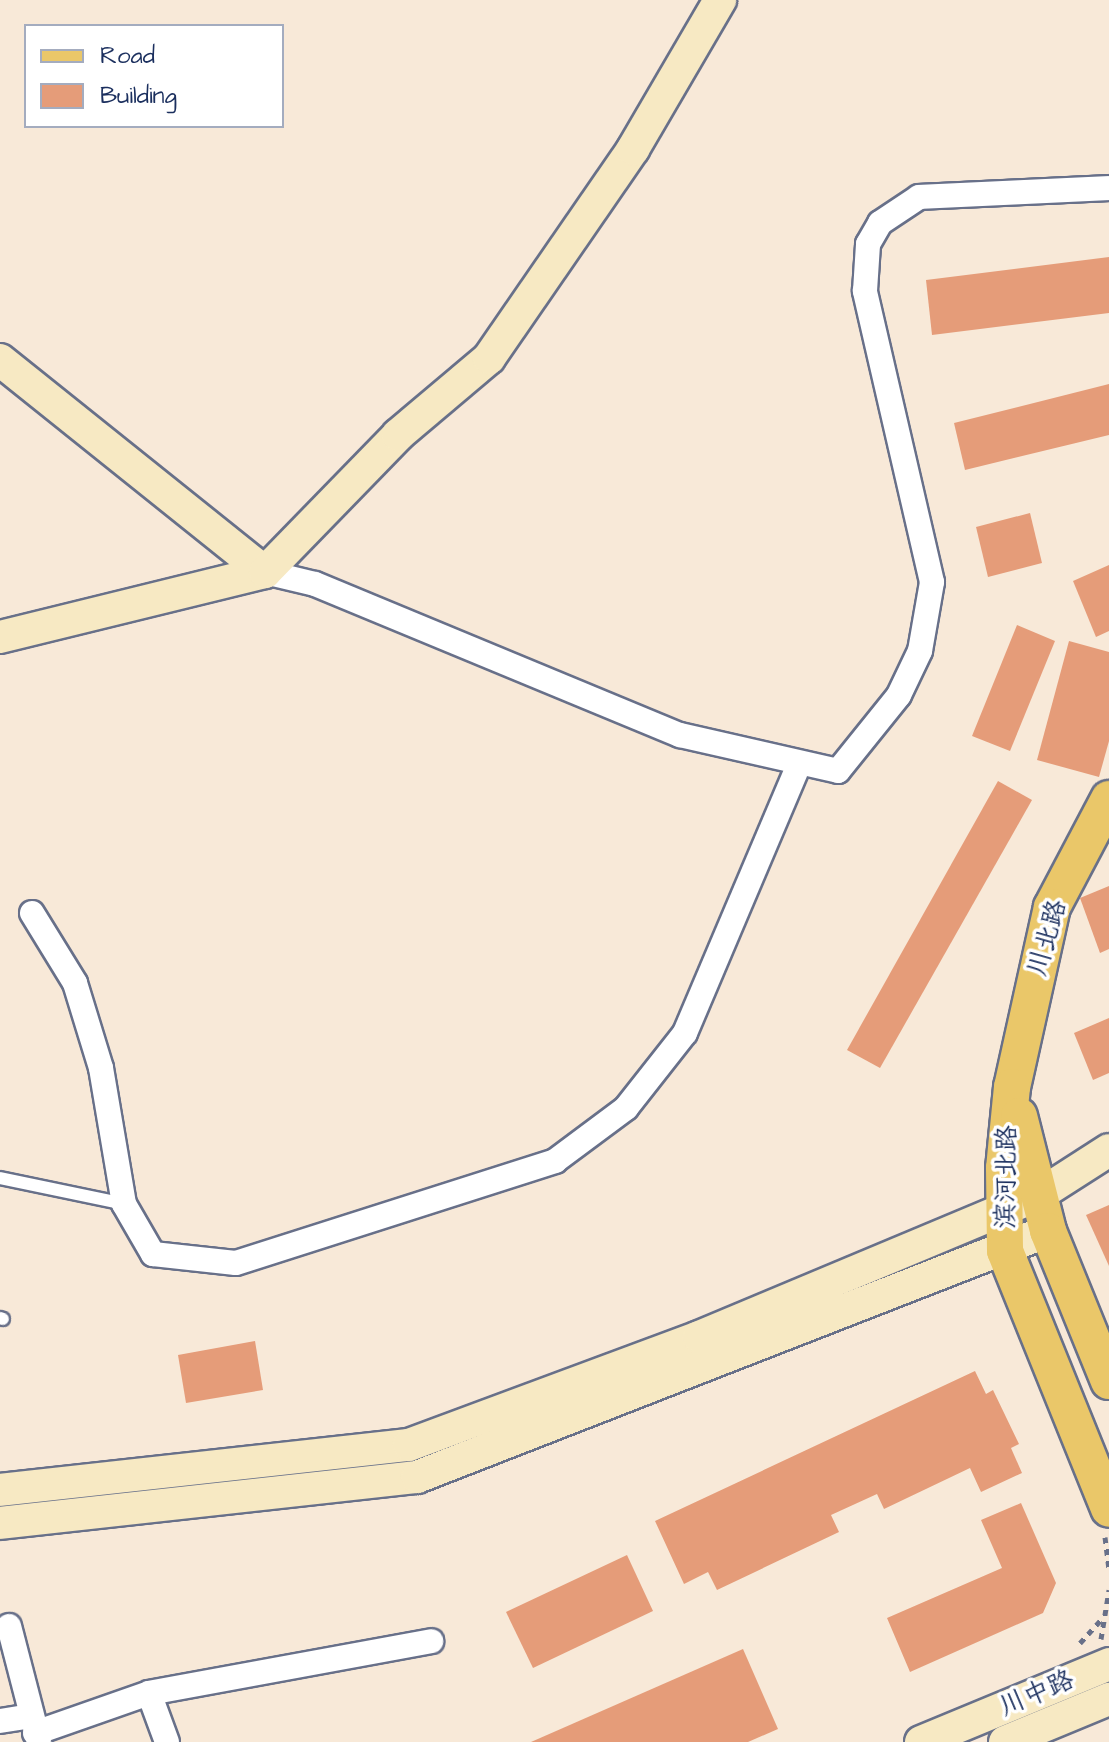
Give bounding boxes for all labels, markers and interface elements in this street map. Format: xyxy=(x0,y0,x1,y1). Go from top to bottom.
legend xyxy=(24,24,284,128)
text: Road xyxy=(100,39,155,73)
text: Building xyxy=(100,79,177,113)
street label: 川北路 xyxy=(1022,896,1074,980)
street label: 滨河北路 xyxy=(990,1125,1024,1229)
street label: 川中路 xyxy=(995,1664,1079,1724)

